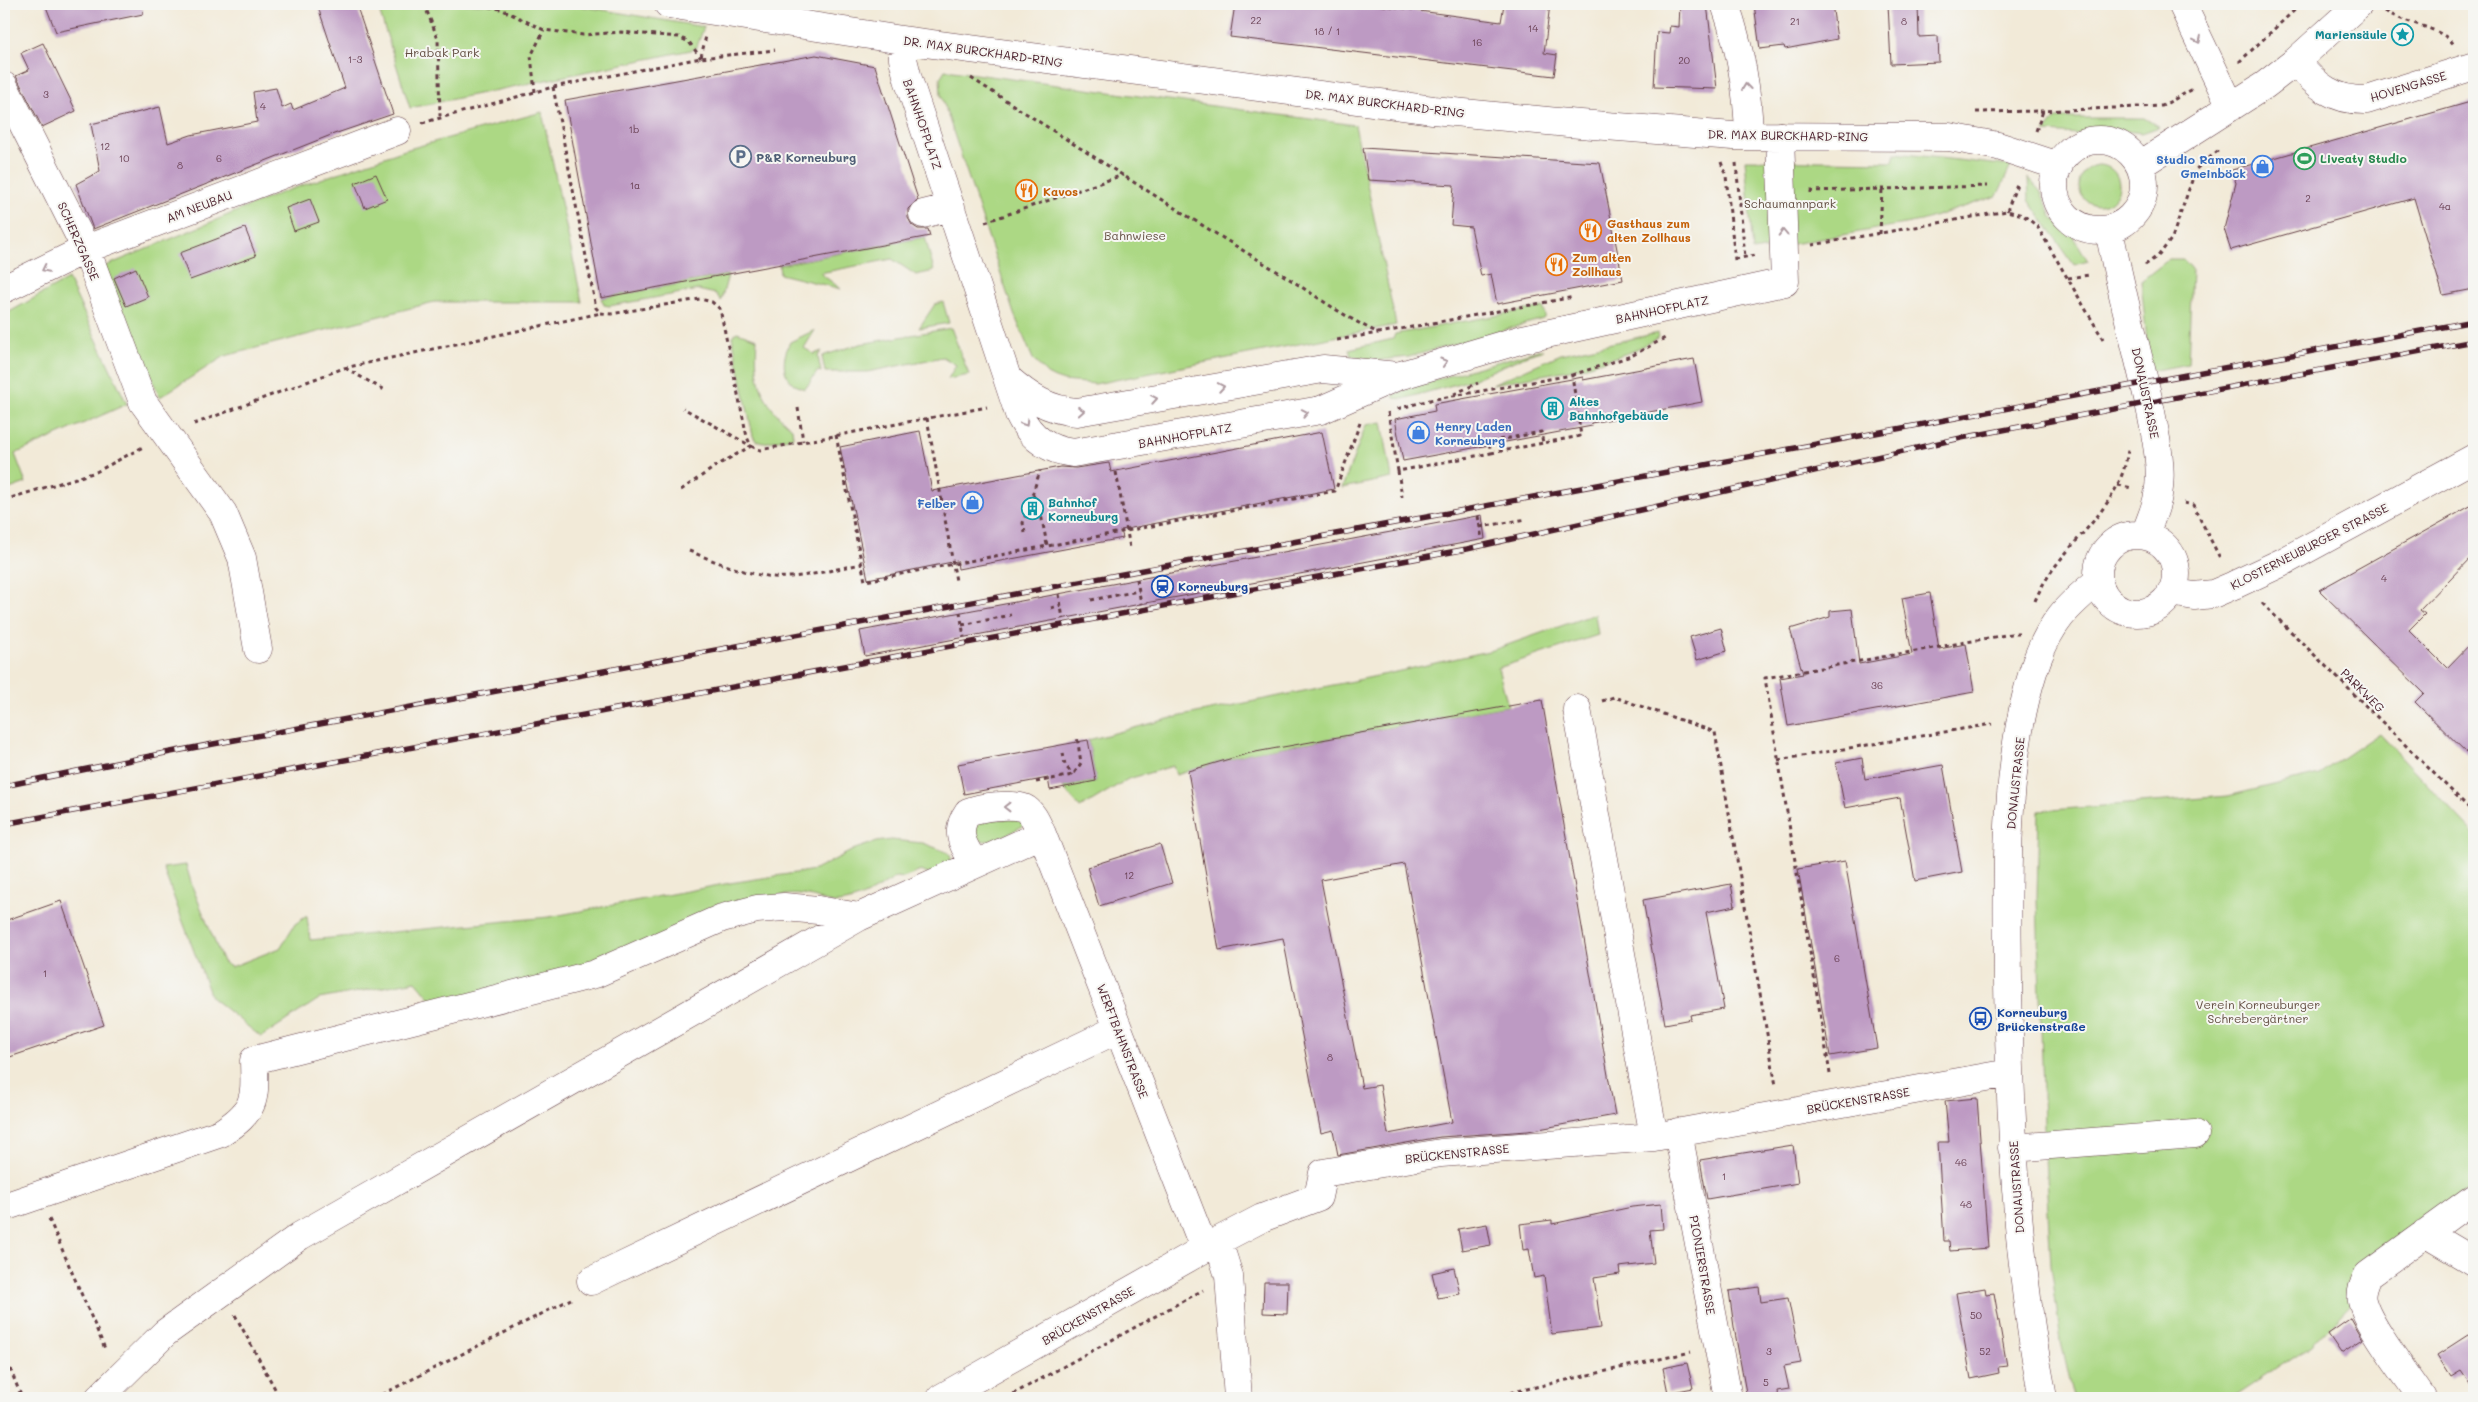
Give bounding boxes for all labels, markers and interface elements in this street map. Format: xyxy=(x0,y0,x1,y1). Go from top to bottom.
house number: 22 xyxy=(1250,13,1262,27)
house number: 21 xyxy=(1790,14,1800,28)
house number: 8 xyxy=(1901,14,1907,28)
house number: 14 xyxy=(1528,21,1538,35)
place icon: Mariensäule xyxy=(2391,22,2415,46)
house number: 18 / 1 xyxy=(1314,24,1340,38)
place label: Mariensäule xyxy=(2315,26,2387,42)
street label: DR. MAX BURCKHARD-RING xyxy=(902,32,1064,70)
house number: 16 xyxy=(1472,35,1482,49)
one-way arrow xyxy=(2192,35,2203,44)
park label: Hrabak Park xyxy=(405,44,479,60)
house number: 1-3 xyxy=(348,52,362,66)
house number: 20 xyxy=(1678,53,1690,67)
street label: HOVENGASSE xyxy=(2368,67,2448,105)
street label: BAHNHOFPLATZ xyxy=(900,77,946,171)
one-way arrow xyxy=(1741,83,1752,91)
street label: DR. MAX BURCKHARD-RING xyxy=(1304,85,1466,121)
house number: 3 xyxy=(43,87,49,101)
house number: 4 xyxy=(260,99,266,113)
house number: 1b xyxy=(629,122,639,136)
street label: DR. MAX BURCKHARD-RING xyxy=(1708,126,1869,144)
house number: 12 xyxy=(100,139,110,153)
parking icon: P&R Korneuburg xyxy=(728,145,752,169)
sports icon: Liveaty Studio xyxy=(2292,146,2316,170)
place label: P&R Korneuburg xyxy=(756,149,856,165)
place label: Liveaty Studio xyxy=(2320,150,2407,166)
house number: 10 xyxy=(119,151,129,165)
house number: 6 xyxy=(216,151,222,165)
place label: Studio Ramona Gmeinböck xyxy=(2156,151,2246,181)
shop icon: Studio Ramona Gmeinböck xyxy=(2250,154,2274,178)
house number: 8 xyxy=(177,158,183,172)
house number: 1a xyxy=(630,178,640,192)
restaurant icon: Kavos xyxy=(1015,179,1039,203)
place label: Kavos xyxy=(1043,183,1078,199)
street label: AM NEUBAU xyxy=(164,186,234,226)
house number: 2 xyxy=(2305,191,2311,205)
park label: Schaumannpark xyxy=(1744,195,1836,211)
street label: SCHERZGASSE xyxy=(55,199,103,283)
house number: 4a xyxy=(2439,199,2451,213)
place label: Gasthaus zum alten Zollhaus xyxy=(1607,215,1691,245)
restaurant icon: Gasthaus zum alten Zollhaus xyxy=(1579,218,1603,242)
park label: Bahnwiese xyxy=(1104,227,1166,243)
one-way arrow xyxy=(1778,229,1789,237)
place label: Zum alten Zollhaus xyxy=(1572,249,1631,279)
restaurant icon: Zum alten Zollhaus xyxy=(1544,252,1568,276)
one-way arrow xyxy=(41,263,50,273)
street label: BAHNHOFPLATZ xyxy=(1614,291,1710,327)
street label: DONAUSTRASSE xyxy=(2129,346,2163,440)
one-way arrow xyxy=(1440,358,1448,368)
one-way arrow xyxy=(1216,383,1225,393)
place label: Altes Bahnhofgebäude xyxy=(1569,393,1669,423)
one-way arrow xyxy=(1149,395,1158,405)
building icon: Altes Bahnhofgebäude xyxy=(1541,396,1565,420)
one-way arrow xyxy=(1077,406,1085,417)
one-way arrow xyxy=(1301,408,1309,419)
one-way arrow xyxy=(1019,418,1028,427)
place label: Henry Laden Korneuburg xyxy=(1435,418,1512,448)
street label: BAHNHOFPLATZ xyxy=(1137,419,1233,451)
shop icon: Henry Laden Korneuburg xyxy=(1407,421,1431,445)
shop icon: Felber xyxy=(960,491,984,515)
place label: Bahnhof Korneuburg xyxy=(1048,494,1118,524)
place label: Felber xyxy=(917,495,956,511)
building icon: Bahnhof Korneuburg xyxy=(1020,497,1044,521)
street label: KLOSTERNEUBURGER STRASSE xyxy=(2227,499,2391,593)
house number: 4 xyxy=(2381,571,2387,585)
station icon: Korneuburg xyxy=(1150,574,1174,598)
place label: Korneuburg xyxy=(1178,578,1248,594)
street label: PARKWEG xyxy=(2338,665,2389,716)
house number: 36 xyxy=(1871,678,1883,692)
street label: DONAUSTRASSE xyxy=(2002,736,2028,830)
one-way arrow xyxy=(1003,802,1010,812)
house number: 12 xyxy=(1124,868,1134,882)
house number: 6 xyxy=(1834,951,1840,965)
house number: 1 xyxy=(43,966,47,980)
street label: WERFTBAHNSTRASSE xyxy=(1094,981,1152,1101)
park label: Verein Korneuburger Schrebergärtner xyxy=(2196,996,2320,1026)
place label: Korneuburg Brückenstraße xyxy=(1997,1004,2086,1034)
bus stop icon: Korneuburg Brückenstraße xyxy=(1969,1007,1993,1031)
house number: 8 xyxy=(1327,1050,1333,1064)
street label: BRÜCKENSTRASSE xyxy=(1805,1083,1911,1117)
street label: BRÜCKENSTRASSE xyxy=(1404,1140,1510,1166)
street label: DONAUSTRASSE xyxy=(2005,1140,2027,1234)
house number: 46 xyxy=(1955,1155,1967,1169)
house number: 1 xyxy=(1722,1169,1726,1183)
house number: 48 xyxy=(1960,1197,1972,1211)
street label: PIONIERSTRASSE xyxy=(1686,1214,1720,1316)
street label: BRÜCKENSTRASSE xyxy=(1039,1282,1137,1348)
house number: 50 xyxy=(1970,1308,1982,1322)
house number: 3 xyxy=(1766,1344,1772,1358)
house number: 52 xyxy=(1979,1344,1991,1358)
house number: 5 xyxy=(1763,1375,1769,1389)

